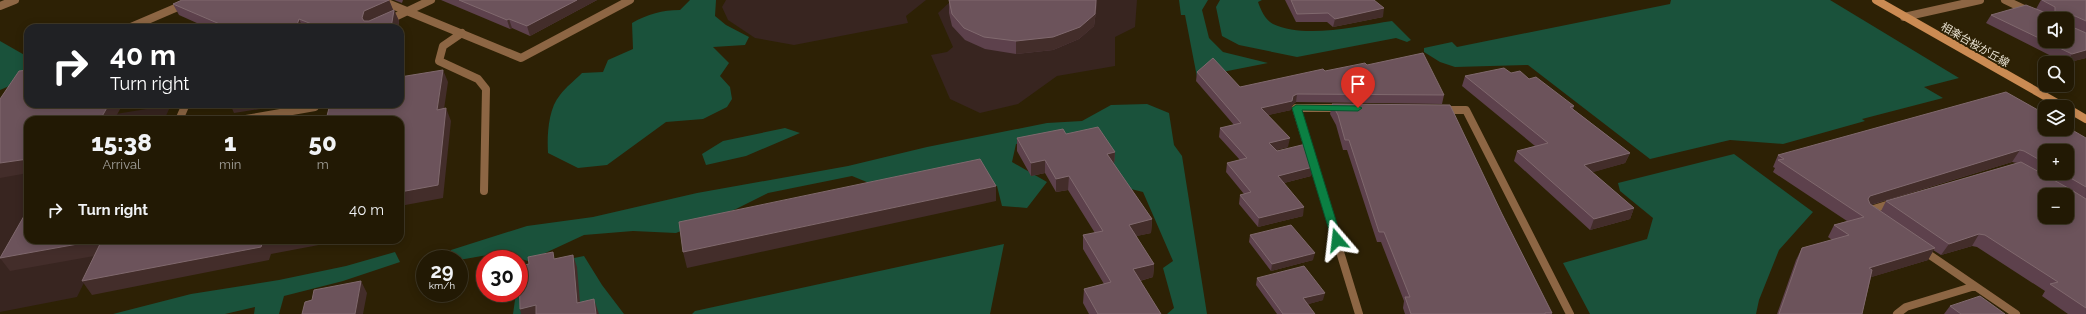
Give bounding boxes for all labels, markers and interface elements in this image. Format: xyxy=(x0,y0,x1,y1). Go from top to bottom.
map controls xyxy=(2038,12,2074,224)
button: sound xyxy=(2038,12,2074,48)
street label: 相楽台桜が丘線 xyxy=(1938,20,2012,70)
text: 40 m xyxy=(110,39,176,72)
icon: right xyxy=(44,40,96,92)
button: search xyxy=(2038,56,2074,92)
pin xyxy=(1341,67,1375,108)
text: Turn right xyxy=(110,73,189,94)
icon: arrive xyxy=(1347,73,1369,95)
button: layers xyxy=(2038,100,2074,136)
text: 15:38 xyxy=(91,128,152,157)
text: 1 xyxy=(224,128,236,157)
text: 50 xyxy=(309,128,337,157)
button: + xyxy=(2038,144,2074,180)
text: Arrival xyxy=(102,157,141,172)
text: min xyxy=(219,157,241,172)
text: m xyxy=(317,157,329,172)
button: − xyxy=(2038,188,2074,224)
icon: right xyxy=(44,199,66,221)
text: Turn right xyxy=(78,201,148,219)
text: 40 m xyxy=(349,201,384,219)
position arrow xyxy=(1316,219,1358,261)
speed limit sign: 30 xyxy=(476,250,528,302)
text: 29 xyxy=(430,259,454,283)
text: km/h xyxy=(429,280,455,291)

